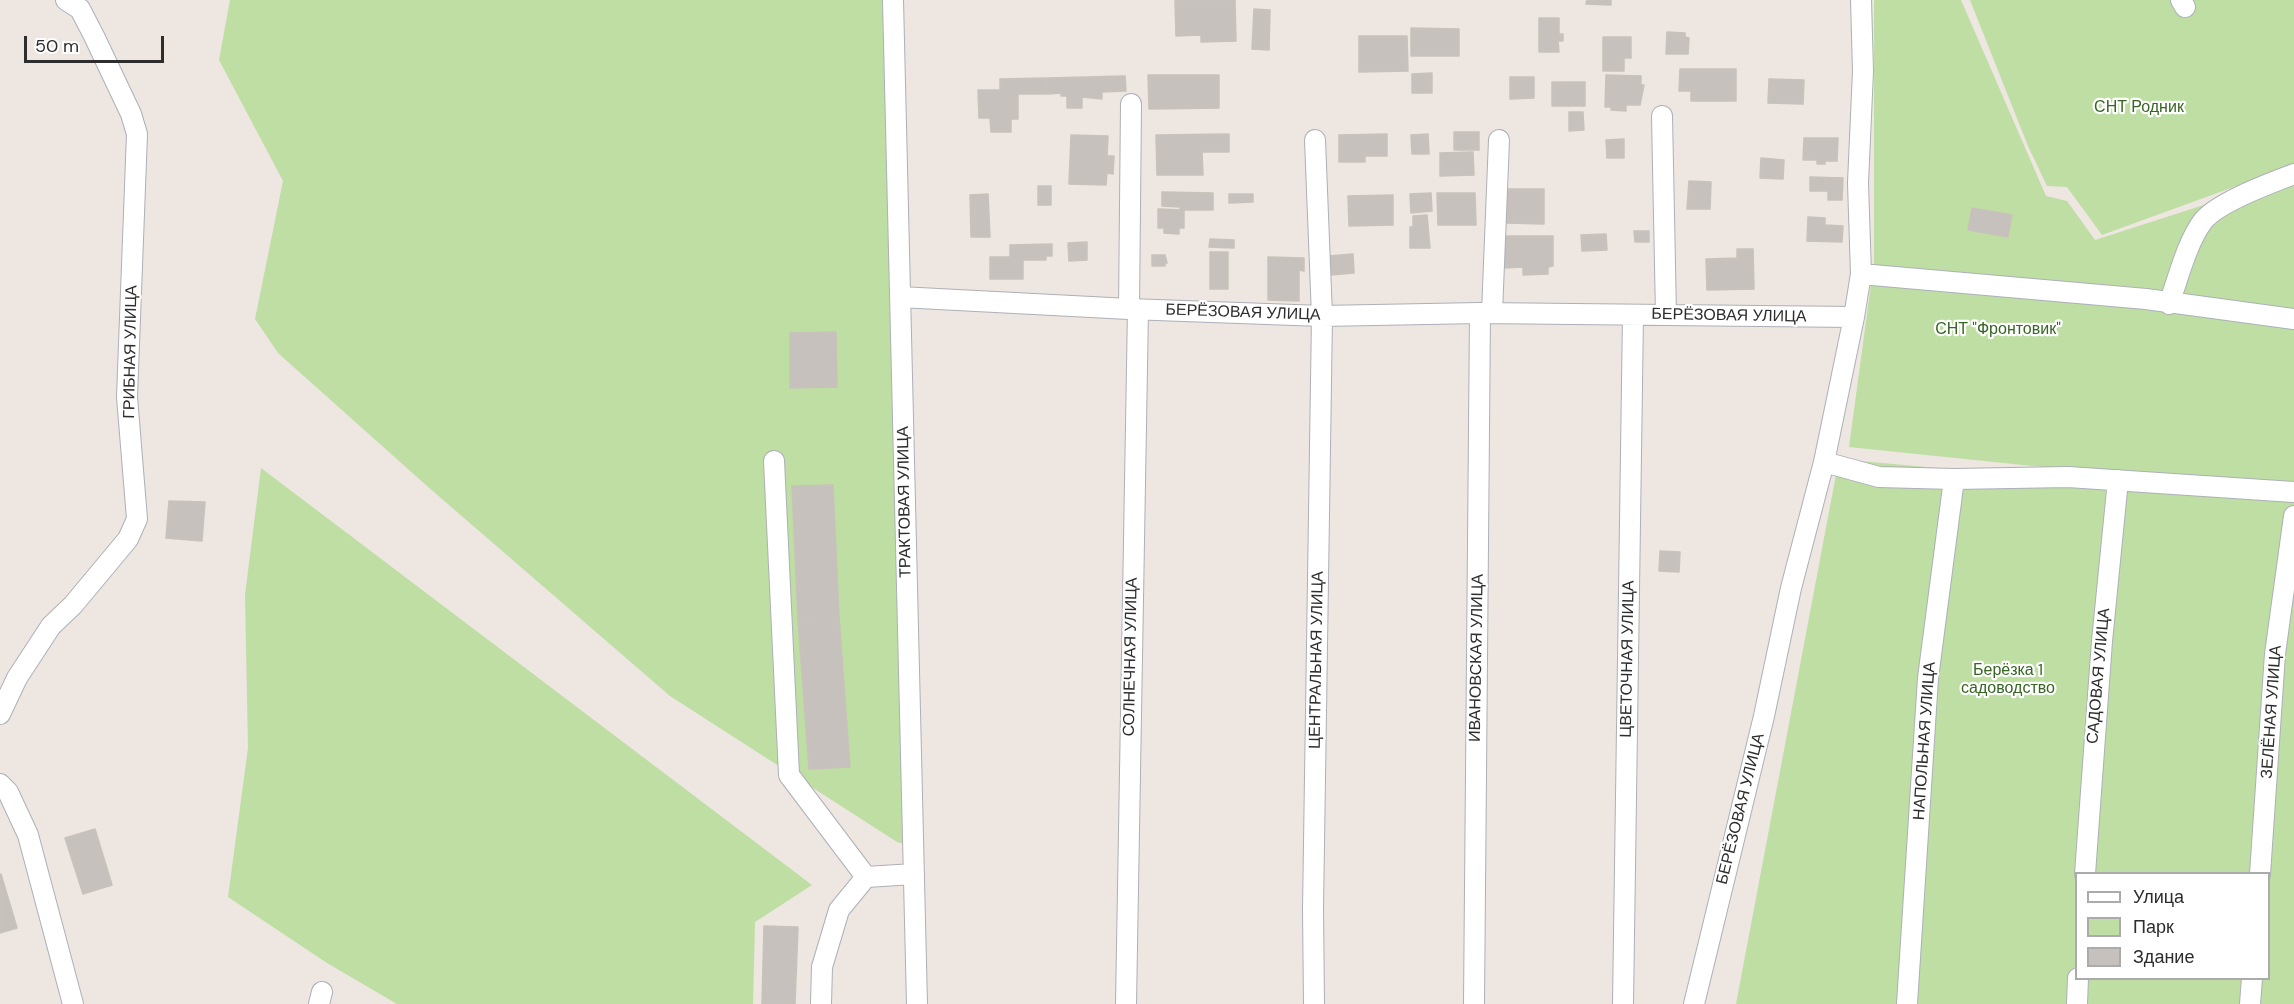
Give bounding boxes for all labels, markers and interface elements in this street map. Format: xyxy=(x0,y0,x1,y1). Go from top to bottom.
scale bar xyxy=(27,24,166,62)
text: 50 m xyxy=(35,34,79,58)
park label: СНТ Родник xyxy=(2094,98,2184,118)
street label: ГРИБНАЯ УЛИЦА xyxy=(120,285,142,419)
street label: БЕРЁЗОВАЯ УЛИЦА xyxy=(1165,301,1321,325)
street label: БЕРЁЗОВАЯ УЛИЦА xyxy=(1651,305,1807,327)
park label: СНТ "Фронтовик" xyxy=(1935,320,2061,340)
street label: ТРАКТОВАЯ УЛИЦА xyxy=(894,426,916,578)
street label: ЦЕНТРАЛЬНАЯ УЛИЦА xyxy=(1306,571,1328,749)
street label: ИВАНОВСКАЯ УЛИЦА xyxy=(1466,574,1488,742)
street label: СОЛНЕЧНАЯ УЛИЦА xyxy=(1120,577,1142,737)
street label: ЦВЕТОЧНАЯ УЛИЦА xyxy=(1617,580,1639,738)
street label: САДОВАЯ УЛИЦА xyxy=(2083,607,2115,745)
street label: ЗЕЛЁНАЯ УЛИЦА xyxy=(2258,645,2286,779)
street label: НАПОЛЬНАЯ УЛИЦА xyxy=(1910,661,1940,821)
park label: Берёзка 1 садоводство xyxy=(1961,661,2055,699)
street label: БЕРЁЗОВАЯ УЛИЦА xyxy=(1713,731,1769,887)
legend xyxy=(2075,872,2270,980)
text: Улица xyxy=(2133,885,2184,909)
text: Парк xyxy=(2133,915,2174,939)
text: Здание xyxy=(2133,945,2194,969)

